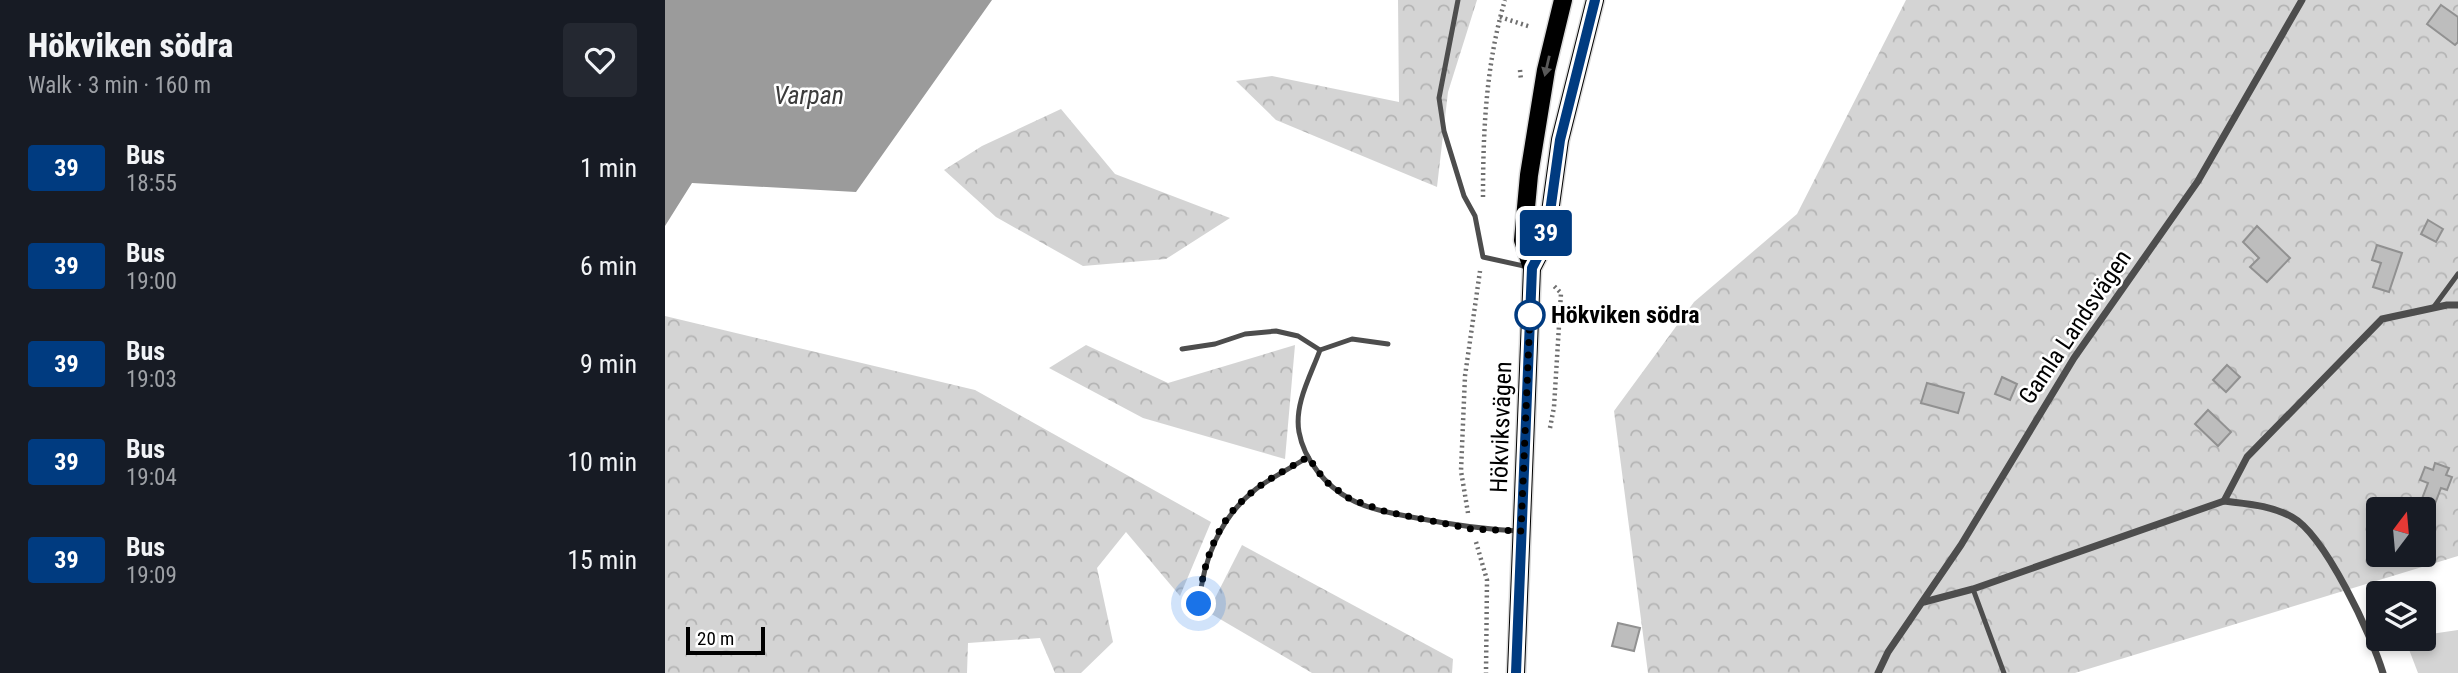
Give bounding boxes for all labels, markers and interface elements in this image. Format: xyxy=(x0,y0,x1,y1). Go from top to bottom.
button: heart xyxy=(563,23,637,97)
text: Hökviken södra xyxy=(28,26,233,65)
one-way arrow xyxy=(1541,55,1552,77)
text: Walk · 3 min · 160 m xyxy=(28,72,211,99)
water label: Varpan xyxy=(774,80,844,110)
text: Bus xyxy=(126,140,165,170)
text: 1 min xyxy=(580,153,637,183)
text: 39 xyxy=(54,154,79,182)
text: 18:55 xyxy=(126,170,177,197)
line badge: 39 xyxy=(1515,210,1577,256)
text: 39 xyxy=(1534,219,1558,247)
text: Bus xyxy=(126,238,165,268)
street label: Gamla Landsvägen xyxy=(2013,245,2137,409)
text: 6 min xyxy=(580,251,637,281)
text: 39 xyxy=(54,252,79,280)
text: 19:00 xyxy=(126,268,177,295)
marker: Hökviken södra xyxy=(1515,300,1545,330)
place label: Hökviken södra xyxy=(1551,301,1700,329)
text: Bus xyxy=(126,336,165,366)
text: 9 min xyxy=(580,349,637,379)
text: 39 xyxy=(54,350,79,378)
street label: Hökviksvägen xyxy=(1485,361,1517,493)
text: 19:03 xyxy=(126,366,177,393)
text: Bus xyxy=(126,434,165,464)
text: 10 min xyxy=(567,447,637,477)
text: 39 xyxy=(54,448,79,476)
text: 19:04 xyxy=(126,464,177,491)
north arrow xyxy=(2366,497,2436,567)
map controls xyxy=(2366,497,2436,651)
text: Bus xyxy=(126,532,165,562)
text: 15 min xyxy=(567,545,637,575)
text: 39 xyxy=(54,546,79,574)
text: 19:09 xyxy=(126,562,177,589)
button: layers xyxy=(2366,581,2436,651)
your location xyxy=(1181,586,1216,621)
scale bar xyxy=(686,624,765,656)
text: 20 m xyxy=(697,627,734,650)

